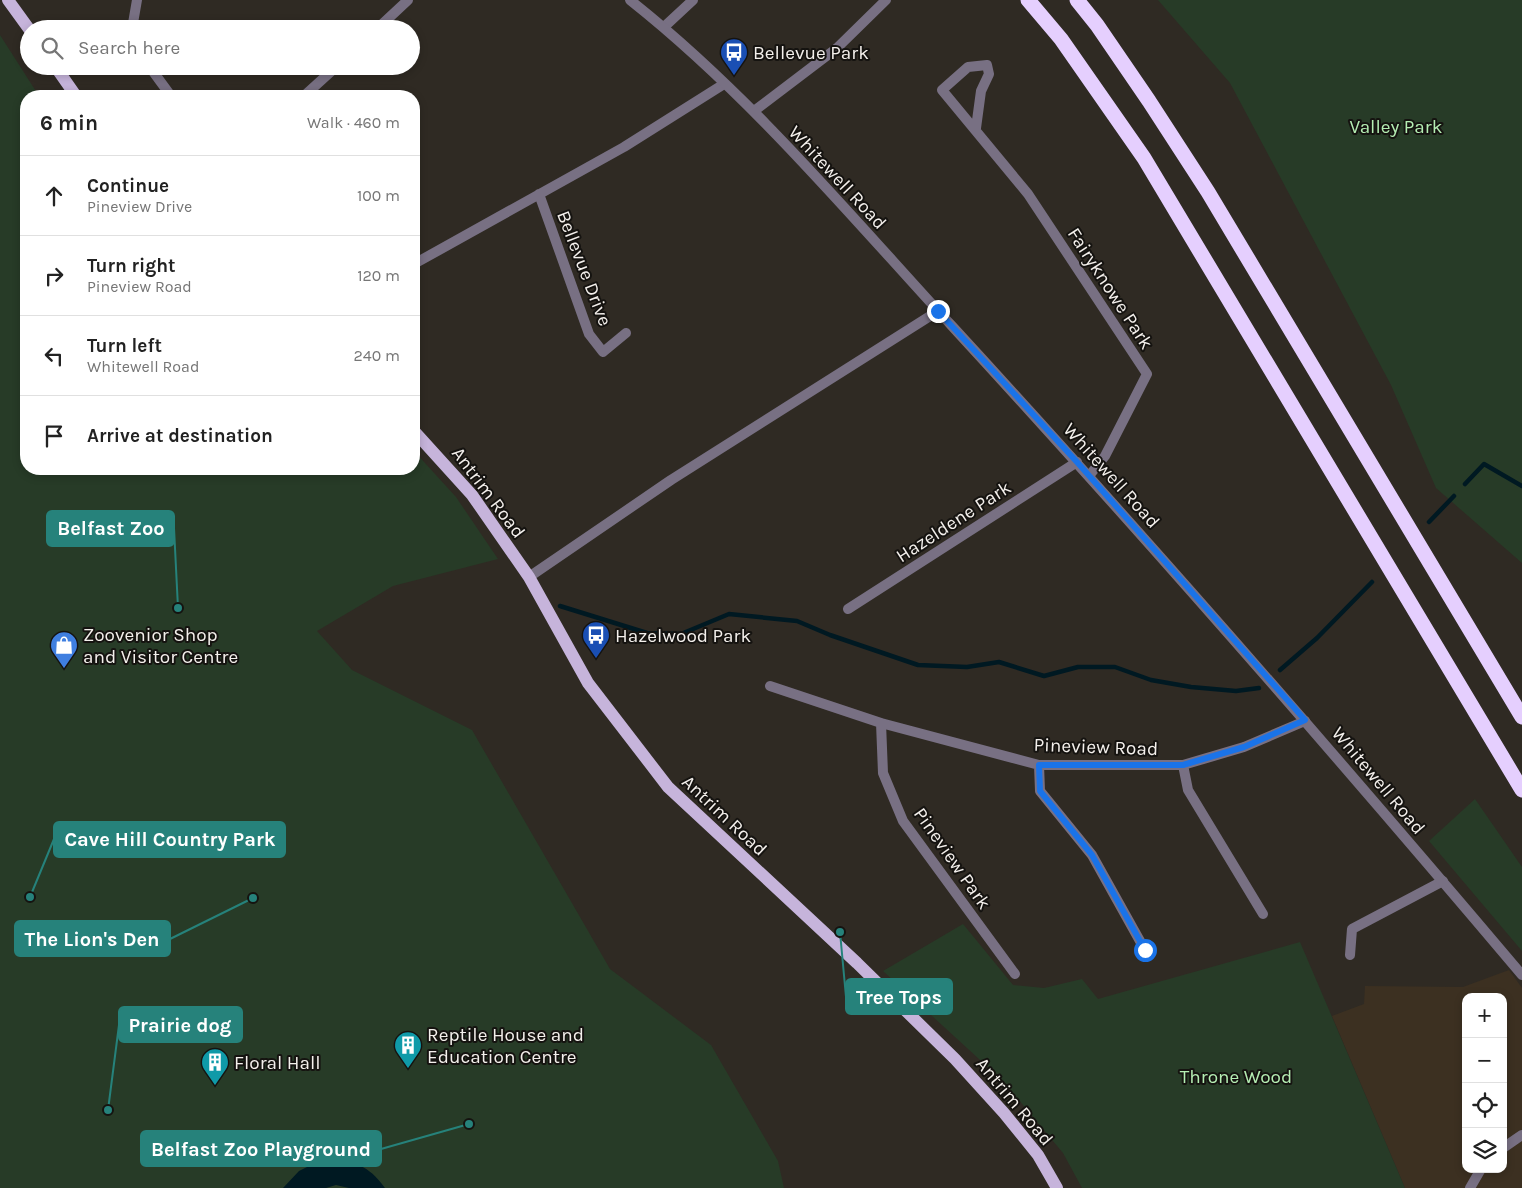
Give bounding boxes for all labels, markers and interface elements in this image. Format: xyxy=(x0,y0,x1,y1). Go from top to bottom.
search box xyxy=(20,20,420,75)
icon: search xyxy=(38,34,66,62)
text: Search here xyxy=(78,37,180,59)
bus stop icon: Bellevue Park xyxy=(719,37,749,76)
place label: Bellevue Park xyxy=(753,42,869,64)
text: 6 min xyxy=(40,111,98,135)
text: Walk · 460 m xyxy=(307,113,400,132)
park label: Valley Park xyxy=(1350,116,1443,138)
street label: Whitewell Road xyxy=(784,121,891,234)
text: Continue xyxy=(87,175,169,197)
icon: ahead xyxy=(40,182,68,210)
text: 100 m xyxy=(357,186,400,205)
text: Pineview Drive xyxy=(87,197,192,216)
street label: Bellevue Drive xyxy=(552,208,616,329)
street label: Fairyknowe Park xyxy=(1063,224,1158,354)
text: Turn right xyxy=(87,255,176,277)
icon: right xyxy=(40,262,68,290)
text: 120 m xyxy=(357,266,400,285)
text: Pineview Road xyxy=(87,277,192,296)
route end xyxy=(927,300,950,323)
text: Turn left xyxy=(87,335,162,357)
icon: left xyxy=(40,342,68,370)
text: 240 m xyxy=(354,346,400,365)
text: Whitewell Road xyxy=(87,357,199,376)
street label: Whitewell Road xyxy=(1058,419,1164,533)
icon: arrive xyxy=(40,422,68,450)
text: Arrive at destination xyxy=(87,425,273,447)
street label: Antrim Road xyxy=(447,443,530,542)
street label: Hazeldene Park xyxy=(892,476,1015,567)
callout: Belfast Zoo xyxy=(47,511,174,546)
text: Belfast Zoo xyxy=(57,517,165,540)
bus stop icon: Hazelwood Park xyxy=(581,620,611,659)
place label: Zoovenior Shop and Visitor Centre xyxy=(83,624,238,668)
place label: Hazelwood Park xyxy=(615,625,751,647)
shop icon: Zoovenior Shop and Visitor Centre xyxy=(49,630,79,669)
street label: Whitewell Road xyxy=(1327,722,1430,839)
street label: Pineview Road xyxy=(1033,734,1159,760)
street label: Antrim Road xyxy=(677,771,771,861)
street label: Pineview Park xyxy=(909,803,996,914)
callout: Cave Hill Country Park xyxy=(54,822,285,857)
text: Cave Hill Country Park xyxy=(64,828,276,851)
callout: The Lion's Den xyxy=(15,921,170,956)
text: The Lion's Den xyxy=(25,928,159,951)
route start xyxy=(1134,939,1157,962)
callout: Tree Tops xyxy=(846,979,952,1014)
text: Tree Tops xyxy=(856,986,942,1009)
map controls xyxy=(1462,993,1507,1173)
button: + xyxy=(1462,993,1507,1038)
callout: Prairie dog xyxy=(119,1007,242,1042)
text: Prairie dog xyxy=(128,1014,232,1037)
place label: Reptile House and Education Centre xyxy=(427,1024,584,1068)
building icon: Reptile House and Education Centre xyxy=(393,1030,423,1069)
button: − xyxy=(1462,1038,1507,1083)
building icon: Floral Hall xyxy=(200,1047,230,1086)
place label: Floral Hall xyxy=(234,1052,321,1074)
street label: Antrim Road xyxy=(971,1053,1057,1150)
park label: Throne Wood xyxy=(1180,1066,1292,1088)
button: locate xyxy=(1462,1083,1507,1128)
button: layers xyxy=(1462,1128,1507,1173)
callout: Belfast Zoo Playground xyxy=(141,1131,381,1166)
text: Belfast Zoo Playground xyxy=(151,1138,371,1161)

